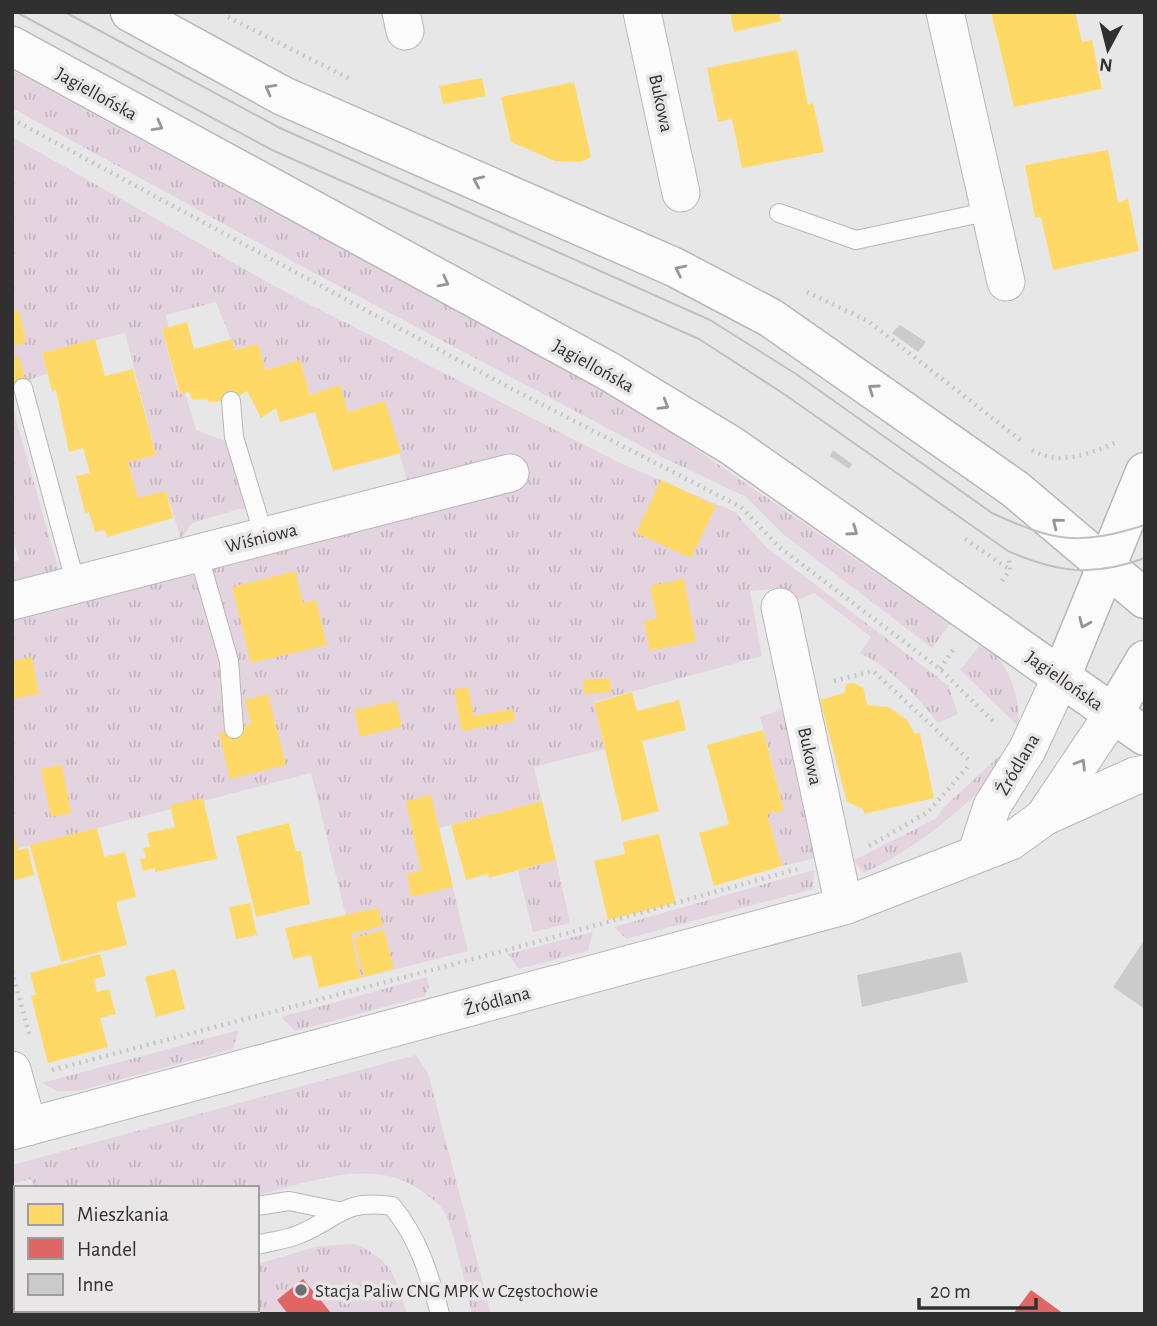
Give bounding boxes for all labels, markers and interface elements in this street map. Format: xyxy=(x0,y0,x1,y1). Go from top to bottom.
north arrow xyxy=(1073,14,1143,84)
text: N xyxy=(1098,54,1114,75)
street label: Jagiellońska xyxy=(53,64,140,124)
street label: Bukowa xyxy=(645,73,676,134)
one-way arrow xyxy=(265,83,277,97)
one-way arrow xyxy=(151,118,163,131)
one-way arrow xyxy=(473,175,485,189)
one-way arrow xyxy=(675,264,687,278)
one-way arrow xyxy=(437,274,449,288)
street label: Jagiellońska xyxy=(550,336,637,396)
one-way arrow xyxy=(868,384,881,397)
one-way arrow xyxy=(656,397,669,410)
one-way arrow xyxy=(1052,519,1065,531)
street label: Wiśniowa xyxy=(223,520,299,557)
one-way arrow xyxy=(845,523,858,535)
one-way arrow xyxy=(1079,616,1093,628)
street label: Jagiellońska xyxy=(1022,648,1106,715)
street label: Bukowa xyxy=(794,726,825,787)
street label: Źródlana xyxy=(992,730,1043,799)
one-way arrow xyxy=(1073,759,1086,772)
street label: Źródlana xyxy=(462,982,533,1019)
legend xyxy=(14,1186,259,1312)
text: Mieszkania xyxy=(77,1204,169,1225)
text: Handel xyxy=(77,1239,137,1260)
scale bar xyxy=(919,1266,1036,1310)
text: Inne xyxy=(77,1274,114,1295)
text: 20 m xyxy=(930,1281,971,1302)
marker: Stacja Paliw CNG MPK w Częstochowie xyxy=(293,1282,309,1298)
place label: Stacja Paliw CNG MPK w Częstochowie xyxy=(315,1282,598,1301)

